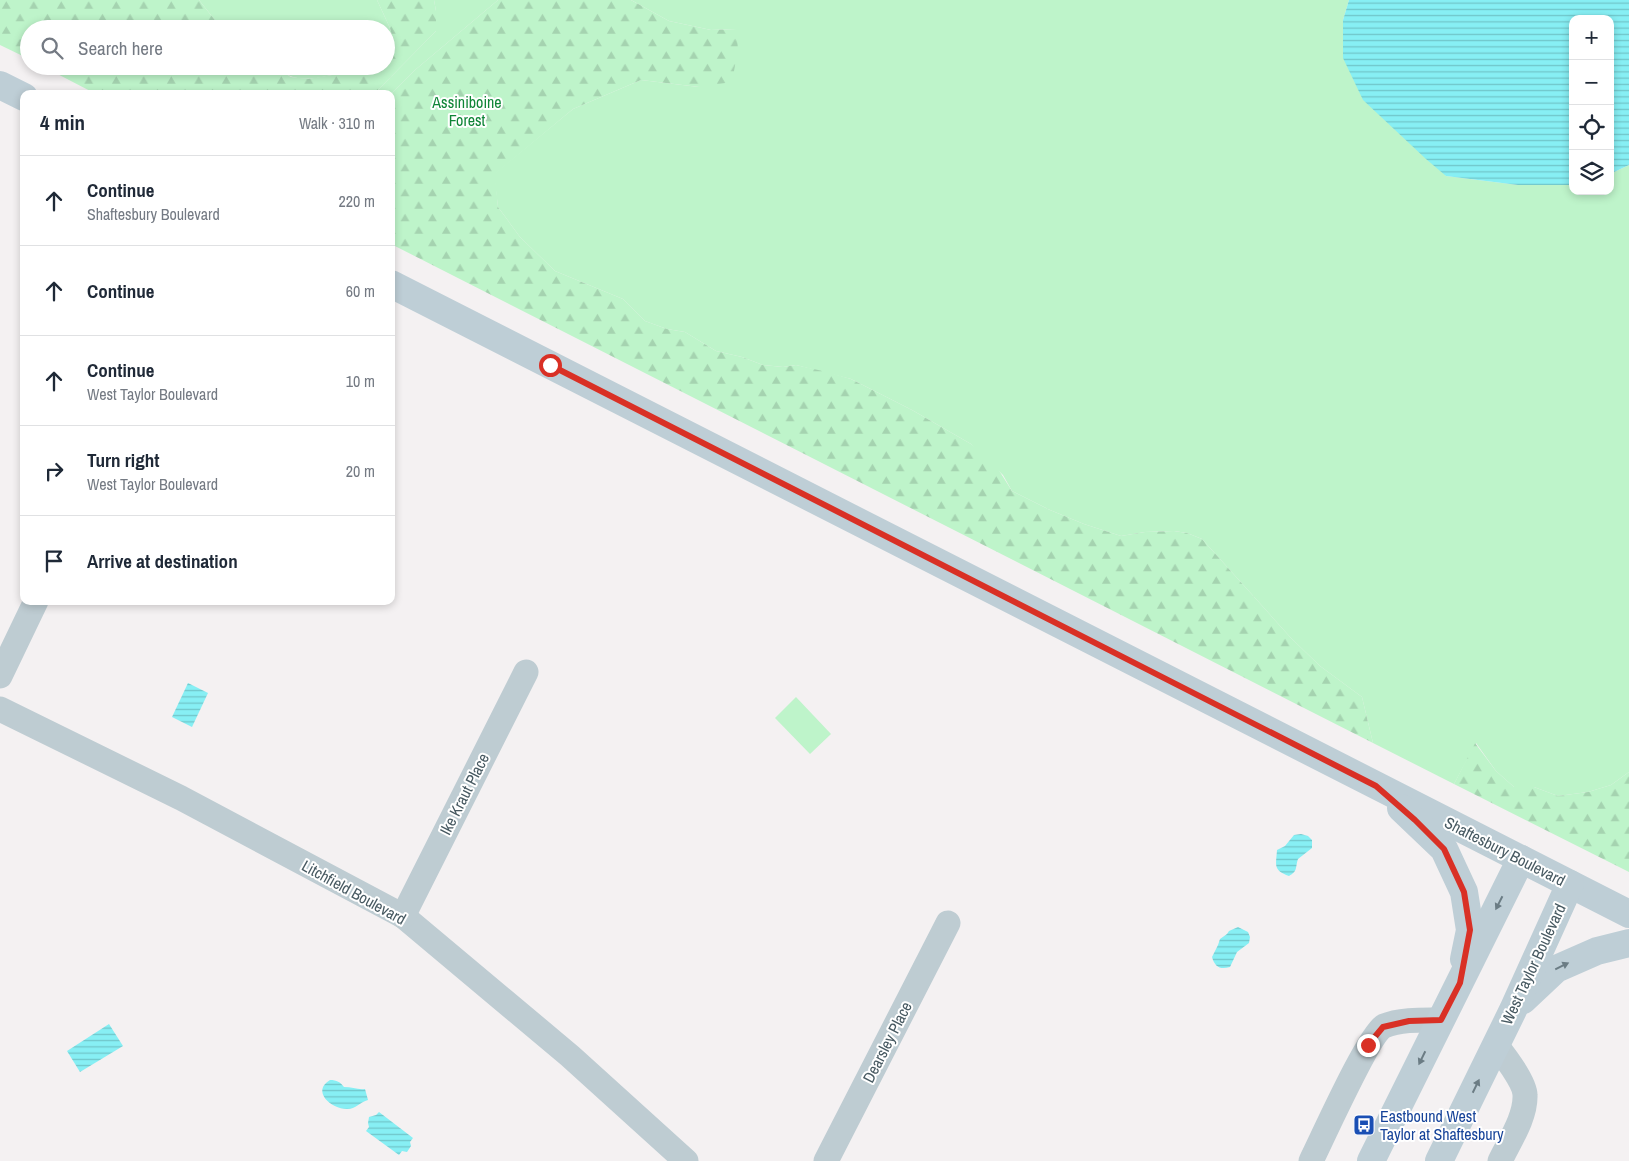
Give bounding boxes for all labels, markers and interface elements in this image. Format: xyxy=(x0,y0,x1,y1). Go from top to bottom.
map controls xyxy=(1569,15,1614,195)
button: + xyxy=(1569,15,1614,60)
search box xyxy=(20,20,395,75)
icon: search xyxy=(38,34,66,62)
text: Search here xyxy=(78,35,163,61)
button: − xyxy=(1569,60,1614,105)
park label: Assiniboine Forest xyxy=(431,91,502,131)
button: locate xyxy=(1569,105,1614,150)
text: 4 min xyxy=(40,108,85,137)
text: Walk · 310 m xyxy=(299,112,375,134)
button: layers xyxy=(1569,150,1614,195)
text: Continue xyxy=(87,177,155,203)
icon: ahead xyxy=(40,187,68,215)
text: 220 m xyxy=(339,190,375,212)
text: Shaftesbury Boulevard xyxy=(87,203,220,225)
icon: ahead xyxy=(40,277,68,305)
text: Continue xyxy=(87,278,155,304)
text: 60 m xyxy=(346,280,375,302)
route start xyxy=(539,354,562,377)
text: Continue xyxy=(87,357,155,383)
icon: ahead xyxy=(40,367,68,395)
text: 10 m xyxy=(346,370,375,392)
text: West Taylor Boulevard xyxy=(87,383,218,405)
text: Turn right xyxy=(87,447,159,473)
icon: right xyxy=(40,457,68,485)
text: 20 m xyxy=(346,460,375,482)
text: West Taylor Boulevard xyxy=(87,473,218,495)
icon: arrive xyxy=(40,547,68,575)
text: Arrive at destination xyxy=(87,548,238,574)
street label: Ike Kraut Place xyxy=(434,749,494,839)
street label: Shaftesbury Boulevard xyxy=(1441,811,1569,891)
street label: Litchfield Boulevard xyxy=(298,854,410,930)
one-way arrow xyxy=(1495,896,1503,910)
street label: West Taylor Boulevard xyxy=(1495,900,1571,1028)
one-way arrow xyxy=(1555,962,1569,970)
street label: Dearsley Place xyxy=(857,998,917,1086)
route end xyxy=(1357,1034,1380,1057)
one-way arrow xyxy=(1418,1051,1426,1065)
one-way arrow xyxy=(1472,1079,1480,1093)
place label: Eastbound West Taylor at Shaftesbury xyxy=(1380,1105,1504,1145)
bus stop icon: Eastbound West Taylor at Shaftesbury xyxy=(1352,1113,1376,1137)

